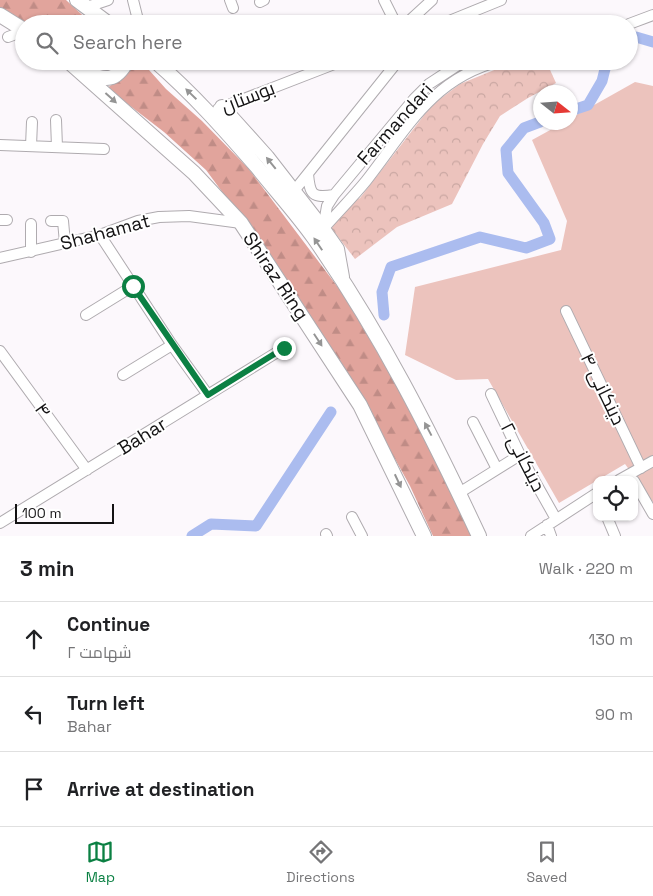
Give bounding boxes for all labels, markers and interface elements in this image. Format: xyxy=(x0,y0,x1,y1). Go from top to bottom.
search box xyxy=(15,15,638,70)
icon: search xyxy=(33,29,61,57)
text: Search here xyxy=(73,30,183,55)
street label: بوستان xyxy=(218,75,278,119)
street label: Farmandari xyxy=(352,78,438,170)
north arrow xyxy=(533,85,578,130)
one-way arrow xyxy=(185,88,197,100)
one-way arrow xyxy=(104,93,117,104)
one-way arrow xyxy=(266,157,277,170)
street label: Shahamat xyxy=(57,208,153,256)
street label: Shiraz Ring xyxy=(237,227,315,325)
one-way arrow xyxy=(313,238,323,251)
route start xyxy=(122,275,145,298)
one-way arrow xyxy=(313,333,323,346)
route end xyxy=(273,337,296,360)
street label: ۴ دینکانی xyxy=(575,349,631,429)
street label: ۴ xyxy=(29,398,57,422)
street label: Bahar xyxy=(113,411,171,461)
street label: ۲ دینکانی xyxy=(495,418,551,496)
one-way arrow xyxy=(424,422,432,436)
one-way arrow xyxy=(394,474,402,488)
map controls xyxy=(593,476,638,521)
button: locate xyxy=(593,476,638,521)
scale bar xyxy=(15,501,114,524)
text: 100 m xyxy=(22,504,61,522)
text: 3 min xyxy=(20,555,75,582)
text: Walk · 220 m xyxy=(539,558,633,579)
text: Continue xyxy=(67,612,150,637)
icon: ahead xyxy=(20,625,48,653)
text: 130 m xyxy=(589,629,633,650)
text: ۲ شهامت xyxy=(67,642,131,663)
text: Turn left xyxy=(67,691,145,716)
icon: left xyxy=(20,700,48,728)
text: 90 m xyxy=(595,704,633,725)
text: Bahar xyxy=(67,716,112,737)
icon: arrive xyxy=(20,775,48,803)
text: Arrive at destination xyxy=(67,777,255,802)
tab: Map xyxy=(86,838,115,886)
tab: Directions xyxy=(286,838,355,886)
tab: Saved xyxy=(526,838,567,886)

